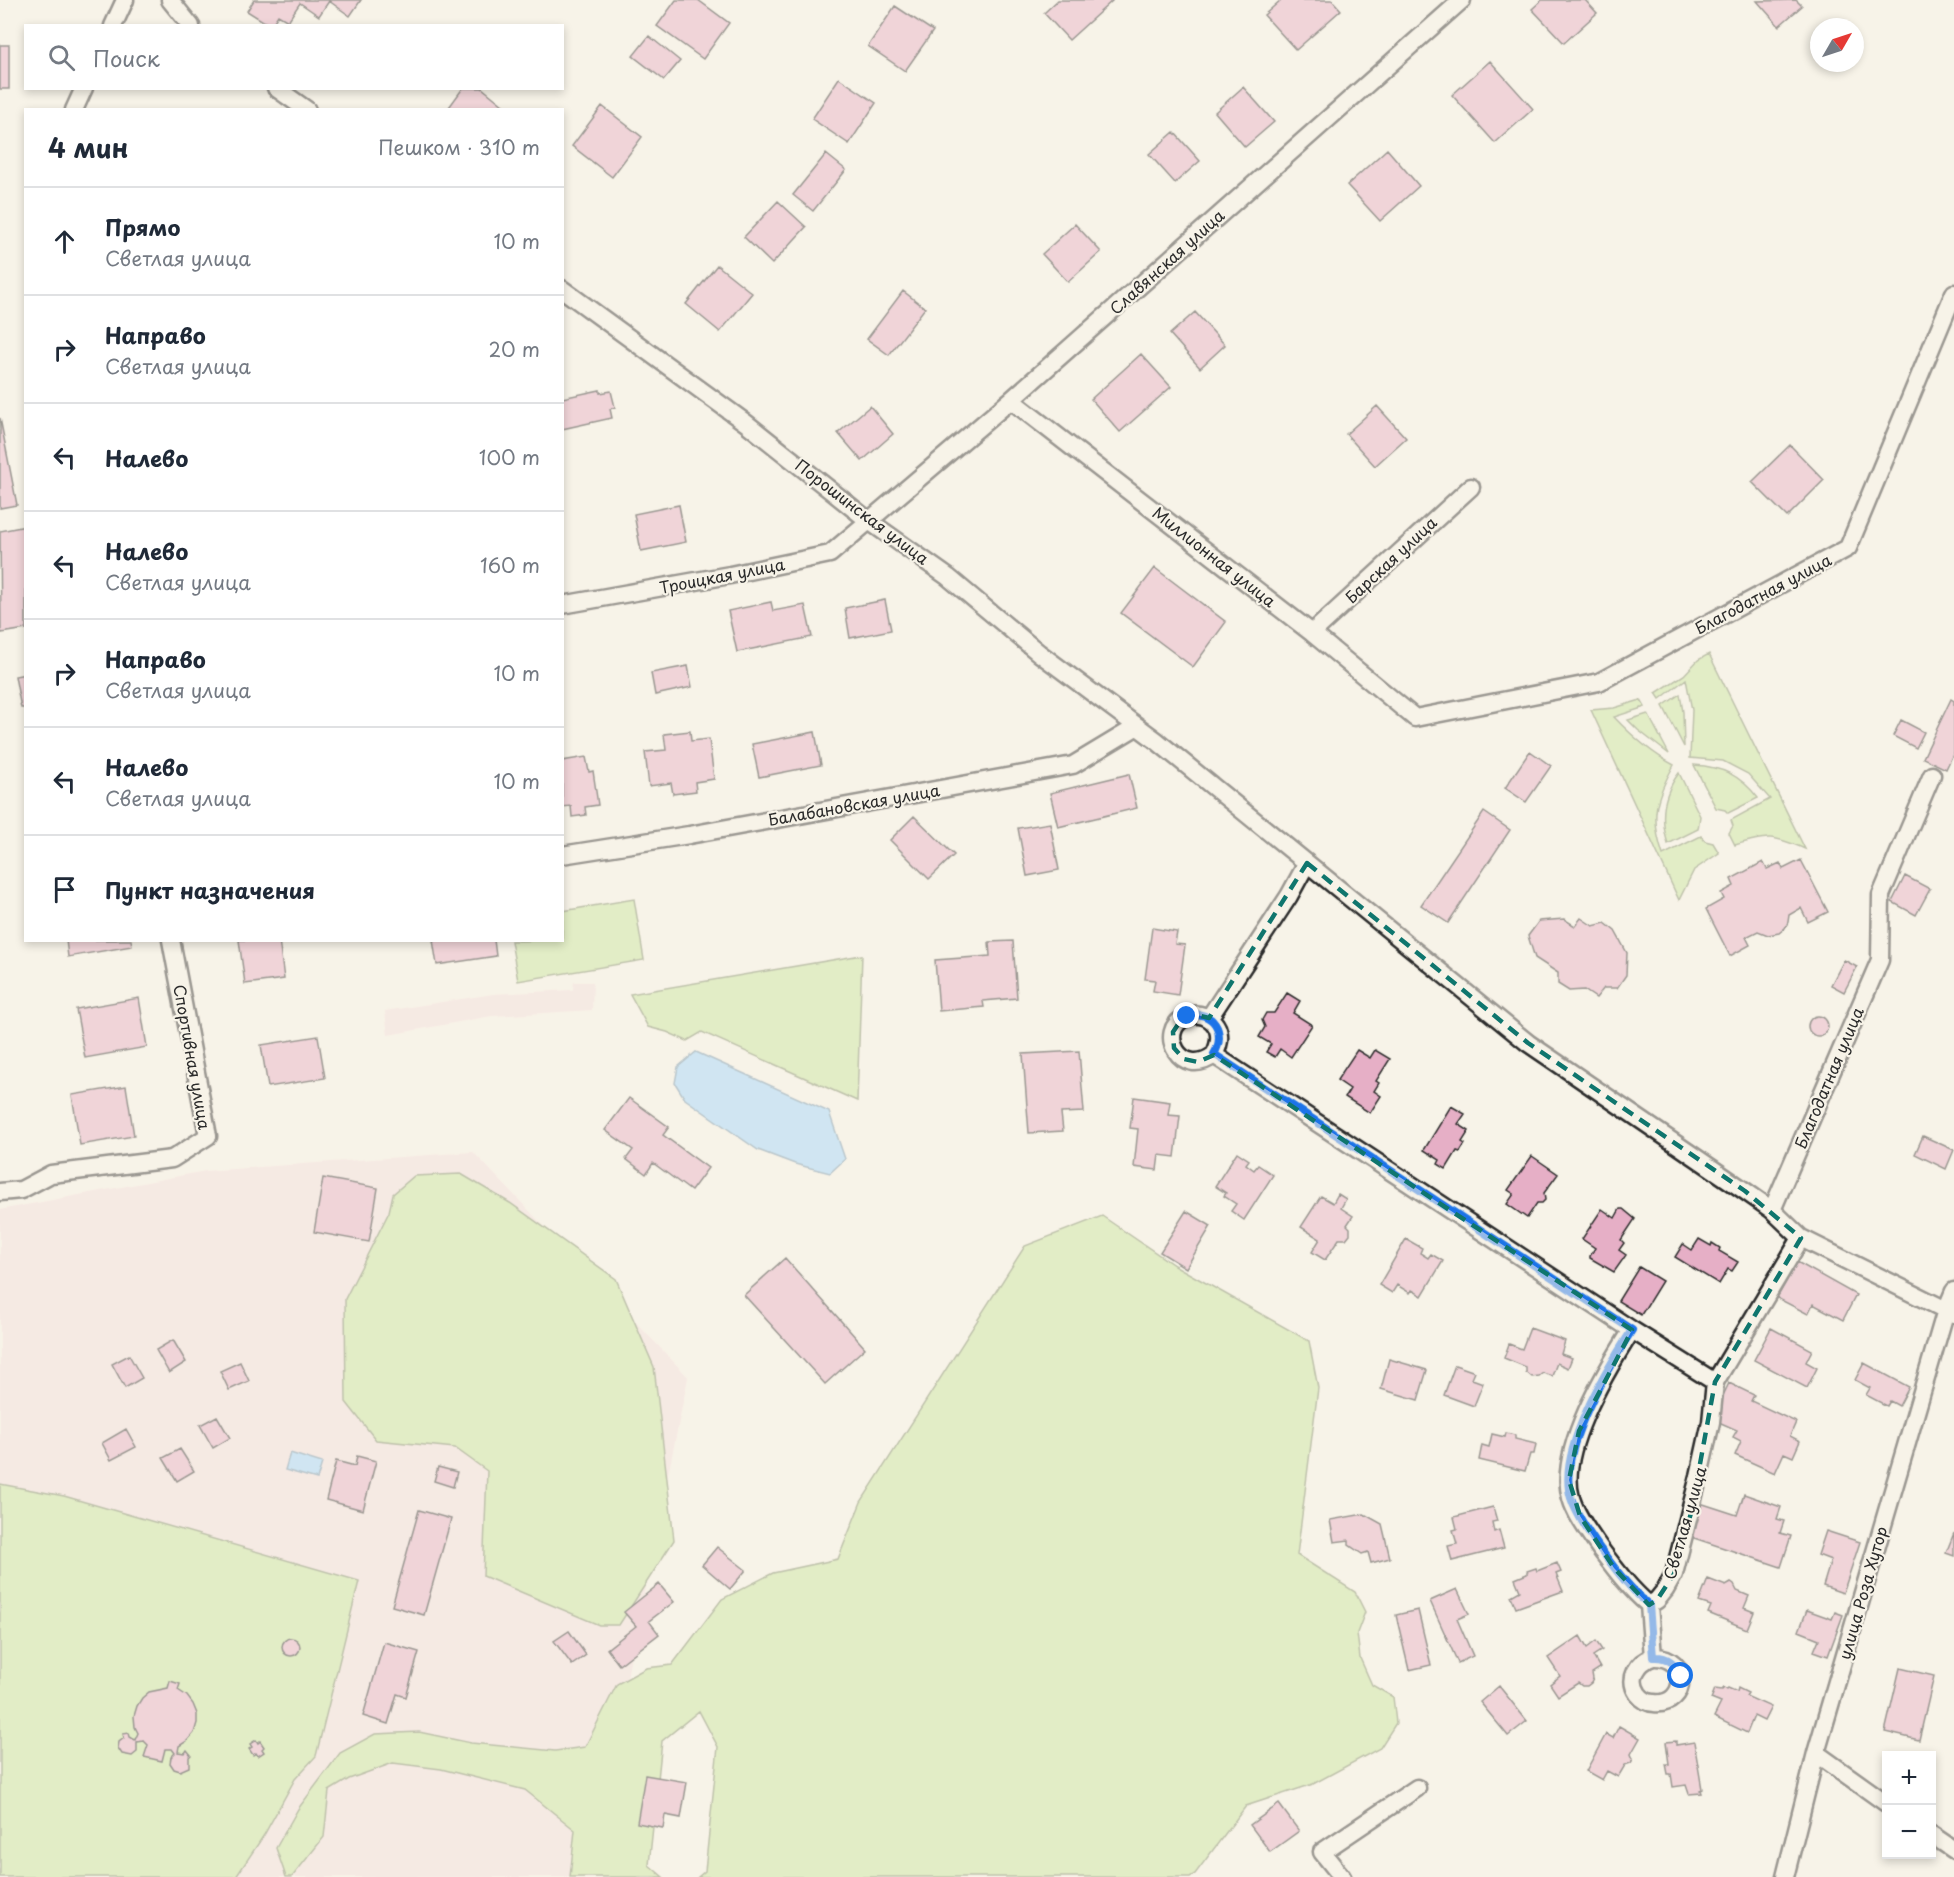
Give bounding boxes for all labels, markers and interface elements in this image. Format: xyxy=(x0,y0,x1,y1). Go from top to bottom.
north arrow xyxy=(1810,18,1864,72)
search box xyxy=(24,24,564,90)
icon: search xyxy=(45,41,78,74)
text: Поиск xyxy=(93,41,160,74)
text: 4 мин xyxy=(48,128,129,167)
text: Пешком · 310 m xyxy=(378,132,540,162)
street label: Славянская улица xyxy=(1104,203,1229,319)
text: Прямо xyxy=(105,210,180,243)
icon: ahead xyxy=(48,225,81,258)
text: 10 m xyxy=(493,226,540,256)
text: Светлая улица xyxy=(105,243,251,273)
text: Направо xyxy=(105,318,206,351)
icon: right xyxy=(48,333,81,366)
text: 20 m xyxy=(488,334,540,364)
text: Светлая улица xyxy=(105,351,251,381)
icon: left xyxy=(48,441,81,474)
text: Налево xyxy=(105,441,188,474)
text: 100 m xyxy=(479,442,540,472)
street label: Порошинская улица xyxy=(791,453,935,570)
street label: Миллионная улица xyxy=(1148,500,1281,612)
street label: Барская улица xyxy=(1339,510,1442,608)
text: Налево xyxy=(105,534,188,567)
street label: Благодатная улица xyxy=(1690,547,1835,639)
icon: left xyxy=(48,549,81,582)
text: 160 m xyxy=(480,550,540,580)
street label: Троицкая улица xyxy=(657,551,786,599)
text: Светлая улица xyxy=(105,567,251,597)
text: Направо xyxy=(105,642,206,675)
icon: right xyxy=(48,657,81,690)
text: 10 m xyxy=(493,658,540,688)
text: Светлая улица xyxy=(105,675,251,705)
text: Налево xyxy=(105,750,188,783)
icon: left xyxy=(48,765,81,798)
text: 10 m xyxy=(493,766,540,796)
street label: Балабановская улица xyxy=(766,777,942,831)
text: Светлая улица xyxy=(105,783,251,813)
icon: arrive xyxy=(48,873,81,906)
text: Пункт назначения xyxy=(105,873,315,906)
street label: Спортивная улица xyxy=(168,982,218,1131)
route end xyxy=(1173,1002,1199,1028)
street label: Благодатная улица xyxy=(1787,1003,1869,1152)
street label: Светлая улица xyxy=(1656,1463,1712,1582)
street label: улица Роза Хутор xyxy=(1832,1523,1893,1662)
route start xyxy=(1667,1662,1693,1688)
map controls xyxy=(1882,1751,1936,1859)
button: + xyxy=(1882,1751,1936,1805)
button: − xyxy=(1882,1805,1936,1859)

